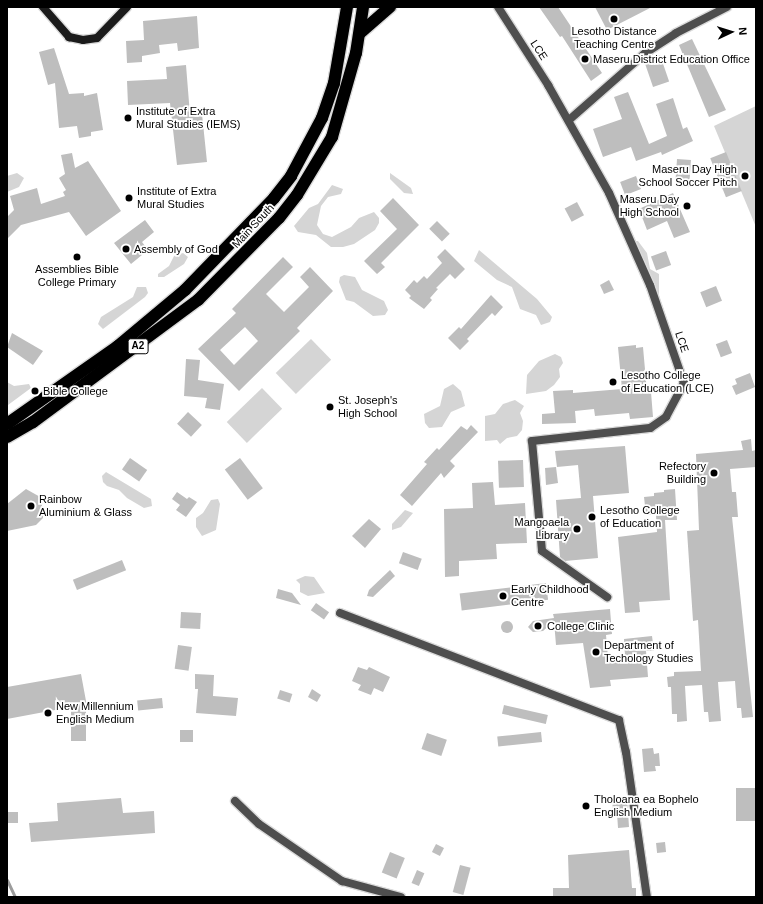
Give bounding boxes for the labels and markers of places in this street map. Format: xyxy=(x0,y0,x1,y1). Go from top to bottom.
marker: Lesotho Distance Teaching Centre xyxy=(609,14,619,24)
place label: Lesotho Distance Teaching Centre xyxy=(572,25,656,51)
place label: Maseru District Education Office xyxy=(593,52,750,66)
marker: Maseru District Education Office xyxy=(580,54,590,64)
place label: Institute of Extra Mural Studies (IEMS) xyxy=(136,105,241,131)
marker: Institute of Extra Mural Studies (IEMS) xyxy=(123,113,133,123)
place label: Maseru Day High School Soccer Pitch xyxy=(639,163,737,189)
marker: Maseru Day High School Soccer Pitch xyxy=(740,171,750,181)
place label: Institute of Extra Mural Studies xyxy=(137,185,216,211)
marker: Institute of Extra Mural Studies xyxy=(124,193,134,203)
place label: Maseru Day High School xyxy=(620,193,679,219)
marker: Maseru Day High School xyxy=(682,201,692,211)
place label: Assembly of God xyxy=(134,242,218,256)
marker: Assembly of God xyxy=(121,244,131,254)
marker: Assemblies Bible College Primary xyxy=(72,252,82,262)
place label: Assemblies Bible College Primary xyxy=(35,263,119,289)
place label: Lesotho College of Education (LCE) xyxy=(621,369,714,395)
marker: Lesotho College of Education (LCE) xyxy=(608,377,618,387)
place label: Bible College xyxy=(43,384,108,398)
marker: Bible College xyxy=(30,386,40,396)
place label: St. Joseph's High School xyxy=(338,394,398,420)
marker: St. Joseph's High School xyxy=(325,402,335,412)
place label: Refectory Building xyxy=(659,460,706,486)
marker: Refectory Building xyxy=(709,468,719,478)
place label: Rainbow Aluminium & Glass xyxy=(39,493,132,519)
marker: Rainbow Aluminium & Glass xyxy=(26,501,36,511)
place label: Lesotho College of Education xyxy=(600,504,680,530)
marker: Lesotho College of Education xyxy=(587,512,597,522)
place label: Mangoaela Library xyxy=(515,516,569,542)
marker: Mangoaela Library xyxy=(572,524,582,534)
place label: Early Childhood Centre xyxy=(511,583,589,609)
marker: Early Childhood Centre xyxy=(498,591,508,601)
place label: College Clinic xyxy=(547,619,614,633)
marker: College Clinic xyxy=(532,620,544,632)
place label: Department of Techology Studies xyxy=(604,639,693,665)
marker: Department of Techology Studies xyxy=(591,647,601,657)
place label: New Millennium English Medium xyxy=(56,700,134,726)
marker: New Millennium English Medium xyxy=(43,708,53,718)
place label: Tholoana ea Bophelo English Medium xyxy=(594,793,699,819)
marker: Tholoana ea Bophelo English Medium xyxy=(581,801,591,811)

